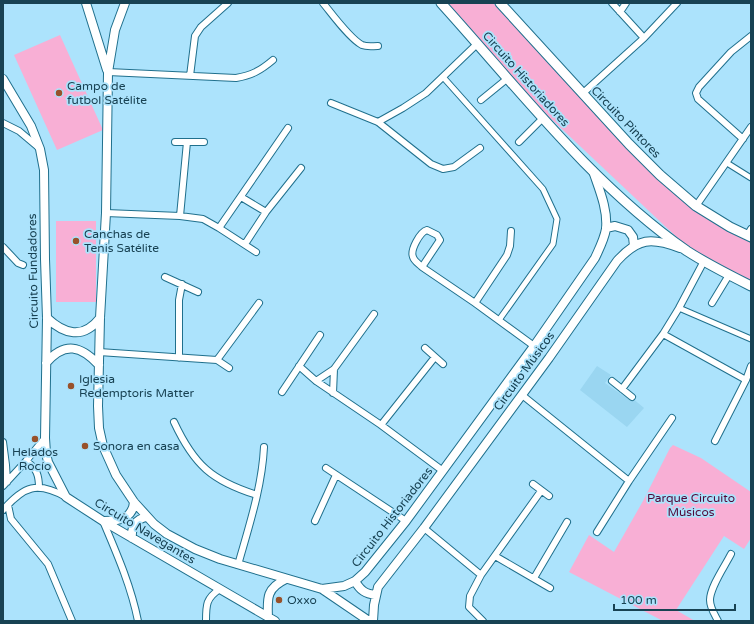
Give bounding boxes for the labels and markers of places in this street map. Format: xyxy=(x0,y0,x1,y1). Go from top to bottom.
place label: Campo de futbol Satélite xyxy=(67,79,147,107)
marker: Campo de futbol Satélite xyxy=(54,88,64,98)
place label: Canchas de Tenis Satélite xyxy=(84,227,159,255)
marker: Canchas de Tenis Satélite xyxy=(71,236,81,246)
place label: Iglesia Redemptoris Matter xyxy=(79,372,195,400)
marker: Iglesia Redemptoris Matter xyxy=(66,381,76,391)
marker: Helados Rocío xyxy=(30,434,40,444)
place label: Sonora en casa xyxy=(93,439,180,453)
marker: Sonora en casa xyxy=(80,441,90,451)
place label: Helados Rocío xyxy=(12,445,58,473)
place label: Oxxo xyxy=(287,593,317,607)
marker: Oxxo xyxy=(274,595,284,605)

